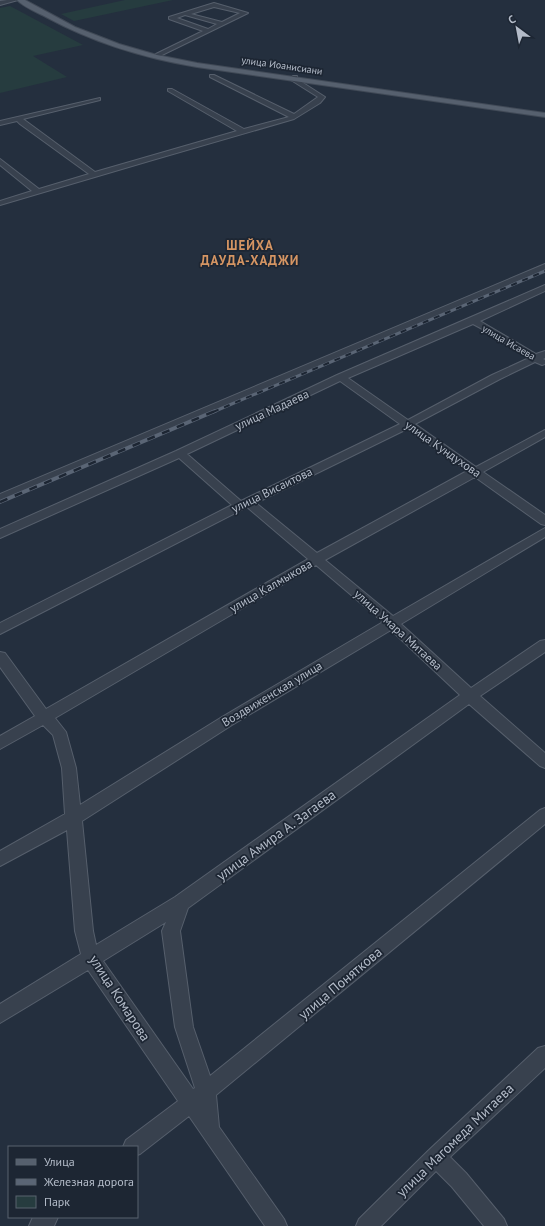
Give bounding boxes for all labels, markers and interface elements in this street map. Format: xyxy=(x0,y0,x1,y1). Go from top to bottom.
north arrow xyxy=(497,8,537,48)
text: С xyxy=(505,12,518,27)
street label: улица Иоанисиани xyxy=(240,53,323,78)
district label: ШЕЙХА ДАУДА-ХАДЖИ xyxy=(201,237,299,269)
street label: улица Исаева xyxy=(480,322,538,363)
street label: улица Мадаева xyxy=(233,386,311,433)
street label: улица Кундухова xyxy=(402,417,484,480)
street label: улица Висаитова xyxy=(229,463,315,516)
street label: улица Калмыкова xyxy=(227,556,315,615)
street label: улица Умара Митаева xyxy=(351,586,446,673)
street label: Воздвиженская улица xyxy=(219,658,325,730)
street label: улица Амира А. Загаева xyxy=(213,786,339,884)
street label: улица Поняткова xyxy=(294,943,386,1023)
street label: улица Комарова xyxy=(85,951,155,1045)
street label: улица Магомеда Митаева xyxy=(393,1079,517,1201)
legend xyxy=(8,1146,138,1218)
text: Улица xyxy=(44,1154,75,1169)
text: Железная дорога xyxy=(43,1174,134,1189)
text: Парк xyxy=(44,1194,70,1209)

